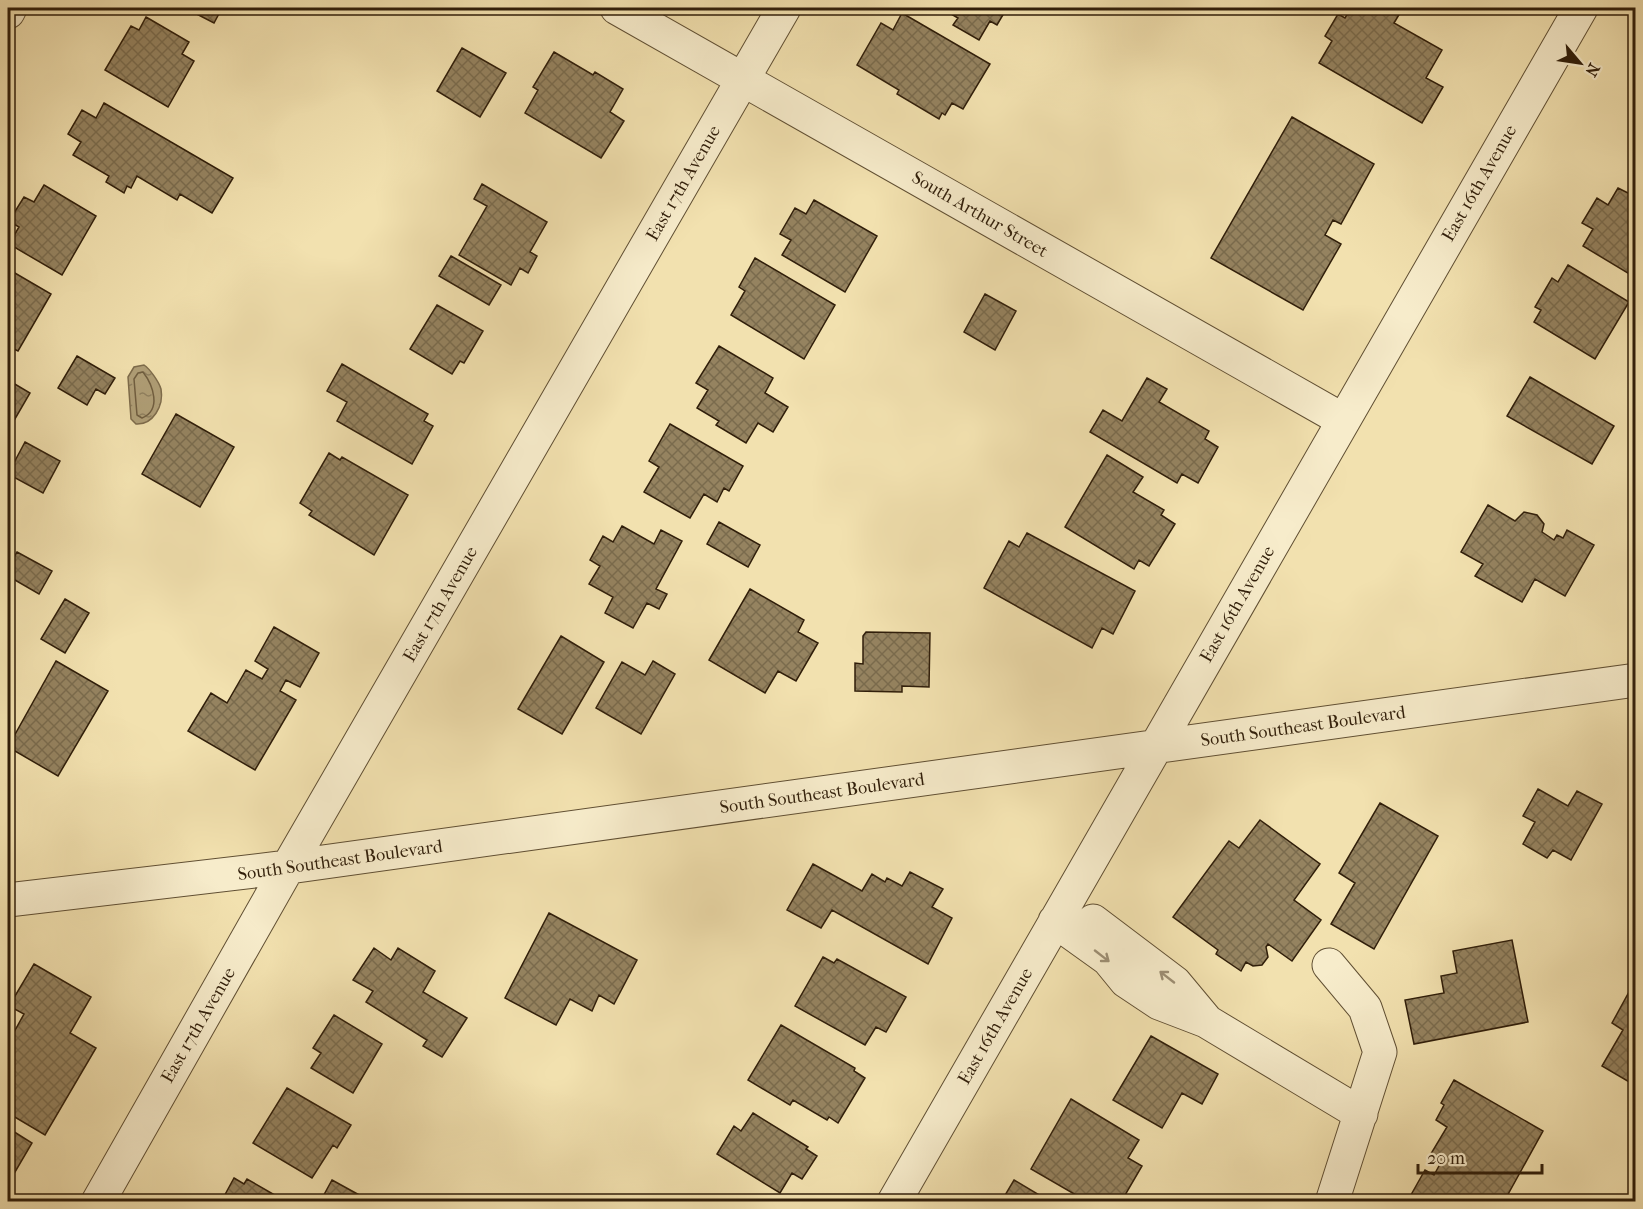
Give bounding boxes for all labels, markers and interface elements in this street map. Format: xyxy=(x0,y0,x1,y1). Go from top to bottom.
north arrow xyxy=(1550,33,1610,93)
text: N xyxy=(1581,60,1604,81)
street label: East 16th Avenue xyxy=(1438,121,1521,245)
street label: East 17th Avenue xyxy=(642,122,725,245)
street label: South Arthur Street xyxy=(908,167,1052,262)
street label: East 16th Avenue xyxy=(1196,542,1279,666)
street label: East 17th Avenue xyxy=(399,543,482,666)
street label: South Southeast Boulevard xyxy=(1199,702,1407,751)
street label: South Southeast Boulevard xyxy=(718,769,926,818)
street label: South Southeast Boulevard xyxy=(236,836,444,885)
one-way arrow xyxy=(1094,949,1110,962)
street label: East 17th Avenue xyxy=(157,964,240,1087)
street label: East 16th Avenue xyxy=(954,964,1037,1088)
one-way arrow xyxy=(1159,971,1175,984)
scale bar xyxy=(1418,1137,1542,1175)
text: 20 m xyxy=(1427,1148,1465,1169)

